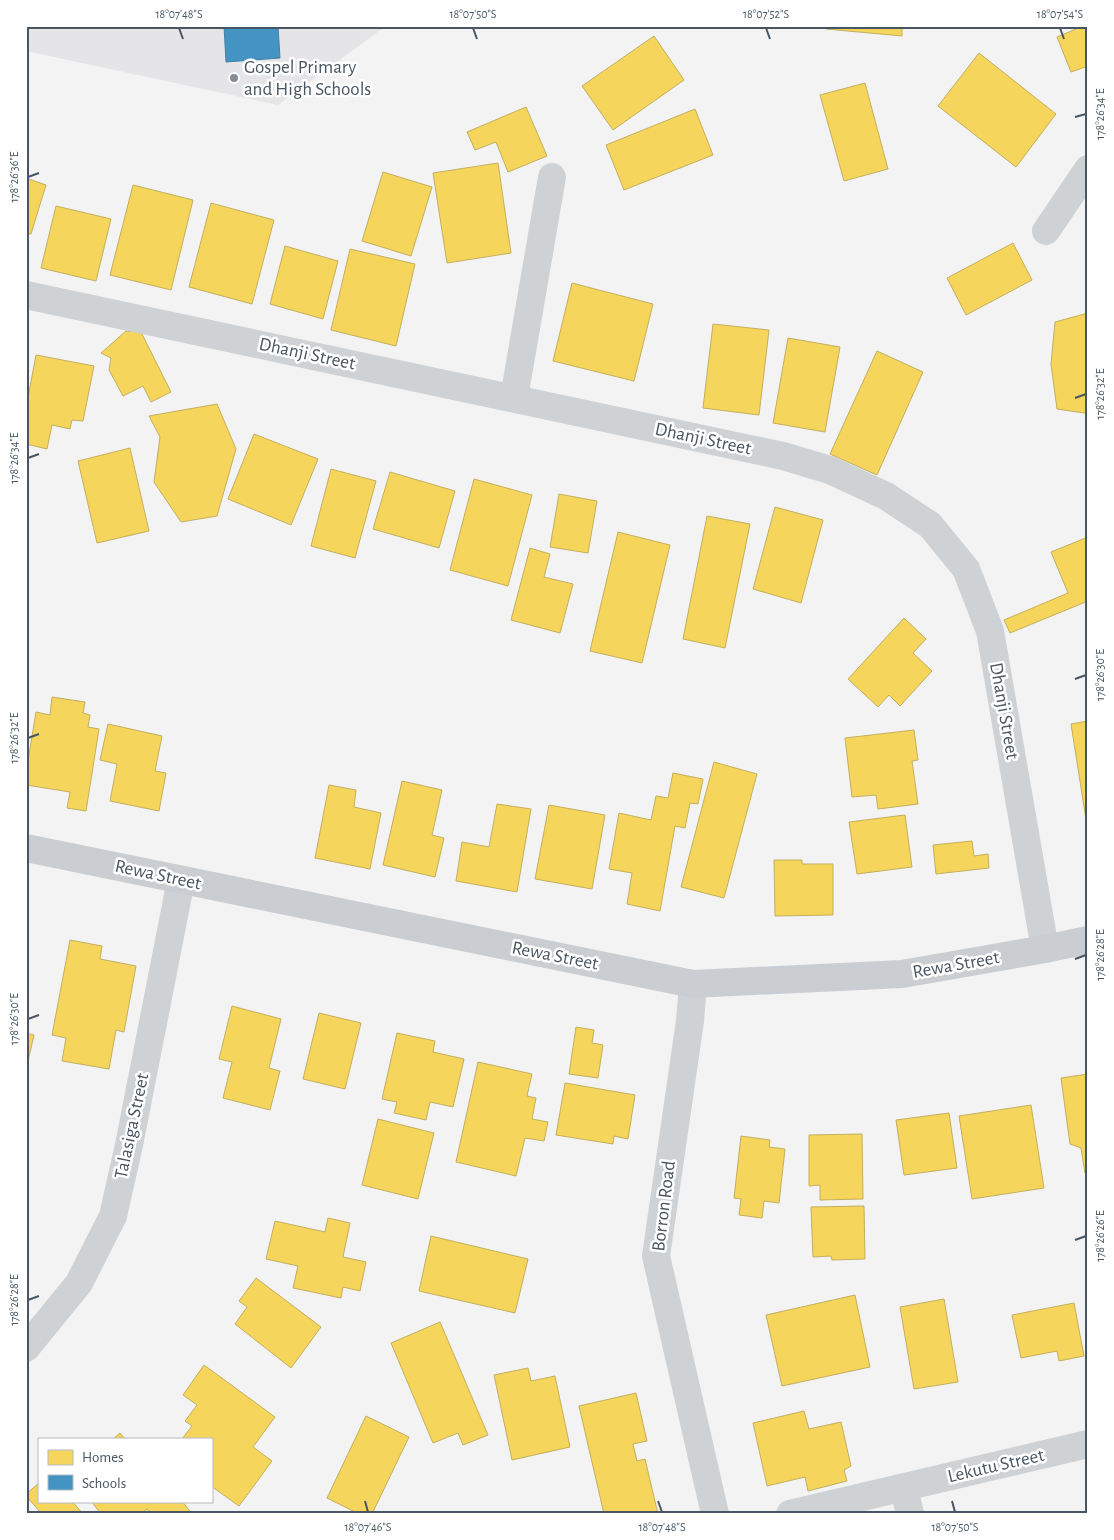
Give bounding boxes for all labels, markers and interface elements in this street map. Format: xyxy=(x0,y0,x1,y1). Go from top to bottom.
text: 18°07'48"S xyxy=(155,8,203,20)
text: 18°07'50"S xyxy=(449,8,497,20)
text: 18°07'52"S xyxy=(743,8,789,20)
text: 18°07'54"S xyxy=(1037,8,1084,20)
place label: Gospel Primary and High Schools xyxy=(244,58,371,99)
marker: Gospel Primary and High Schools xyxy=(228,72,240,84)
text: 178°26'34"E xyxy=(1094,88,1106,140)
text: 178°26'36"E xyxy=(8,151,20,203)
street label: Dhanji Street xyxy=(257,335,357,373)
text: 178°26'32"E xyxy=(1094,368,1106,419)
street label: Dhanji Street xyxy=(653,420,753,458)
text: 178°26'34"E xyxy=(8,432,20,484)
text: 178°26'30"E xyxy=(1094,649,1106,701)
street label: Dhanji Street xyxy=(986,661,1022,761)
text: 178°26'32"E xyxy=(8,712,20,763)
street label: Rewa Street xyxy=(113,857,203,893)
text: 178°26'28"E xyxy=(1094,929,1106,981)
street label: Rewa Street xyxy=(510,938,600,974)
street label: Rewa Street xyxy=(911,948,1001,982)
text: 178°26'30"E xyxy=(8,993,20,1045)
street label: Talasiga Street xyxy=(112,1071,152,1181)
street label: Borron Road xyxy=(649,1159,679,1252)
text: 178°26'26"E xyxy=(1094,1210,1106,1262)
text: 178°26'28"E xyxy=(8,1274,20,1326)
legend xyxy=(38,1438,212,1502)
street label: Lekutu Street xyxy=(946,1446,1046,1486)
text: Homes xyxy=(82,1450,124,1465)
text: Schools xyxy=(82,1476,126,1491)
text: 18°07'46"S xyxy=(344,1521,392,1533)
text: 18°07'48"S xyxy=(638,1521,686,1533)
text: 18°07'50"S xyxy=(931,1521,979,1533)

